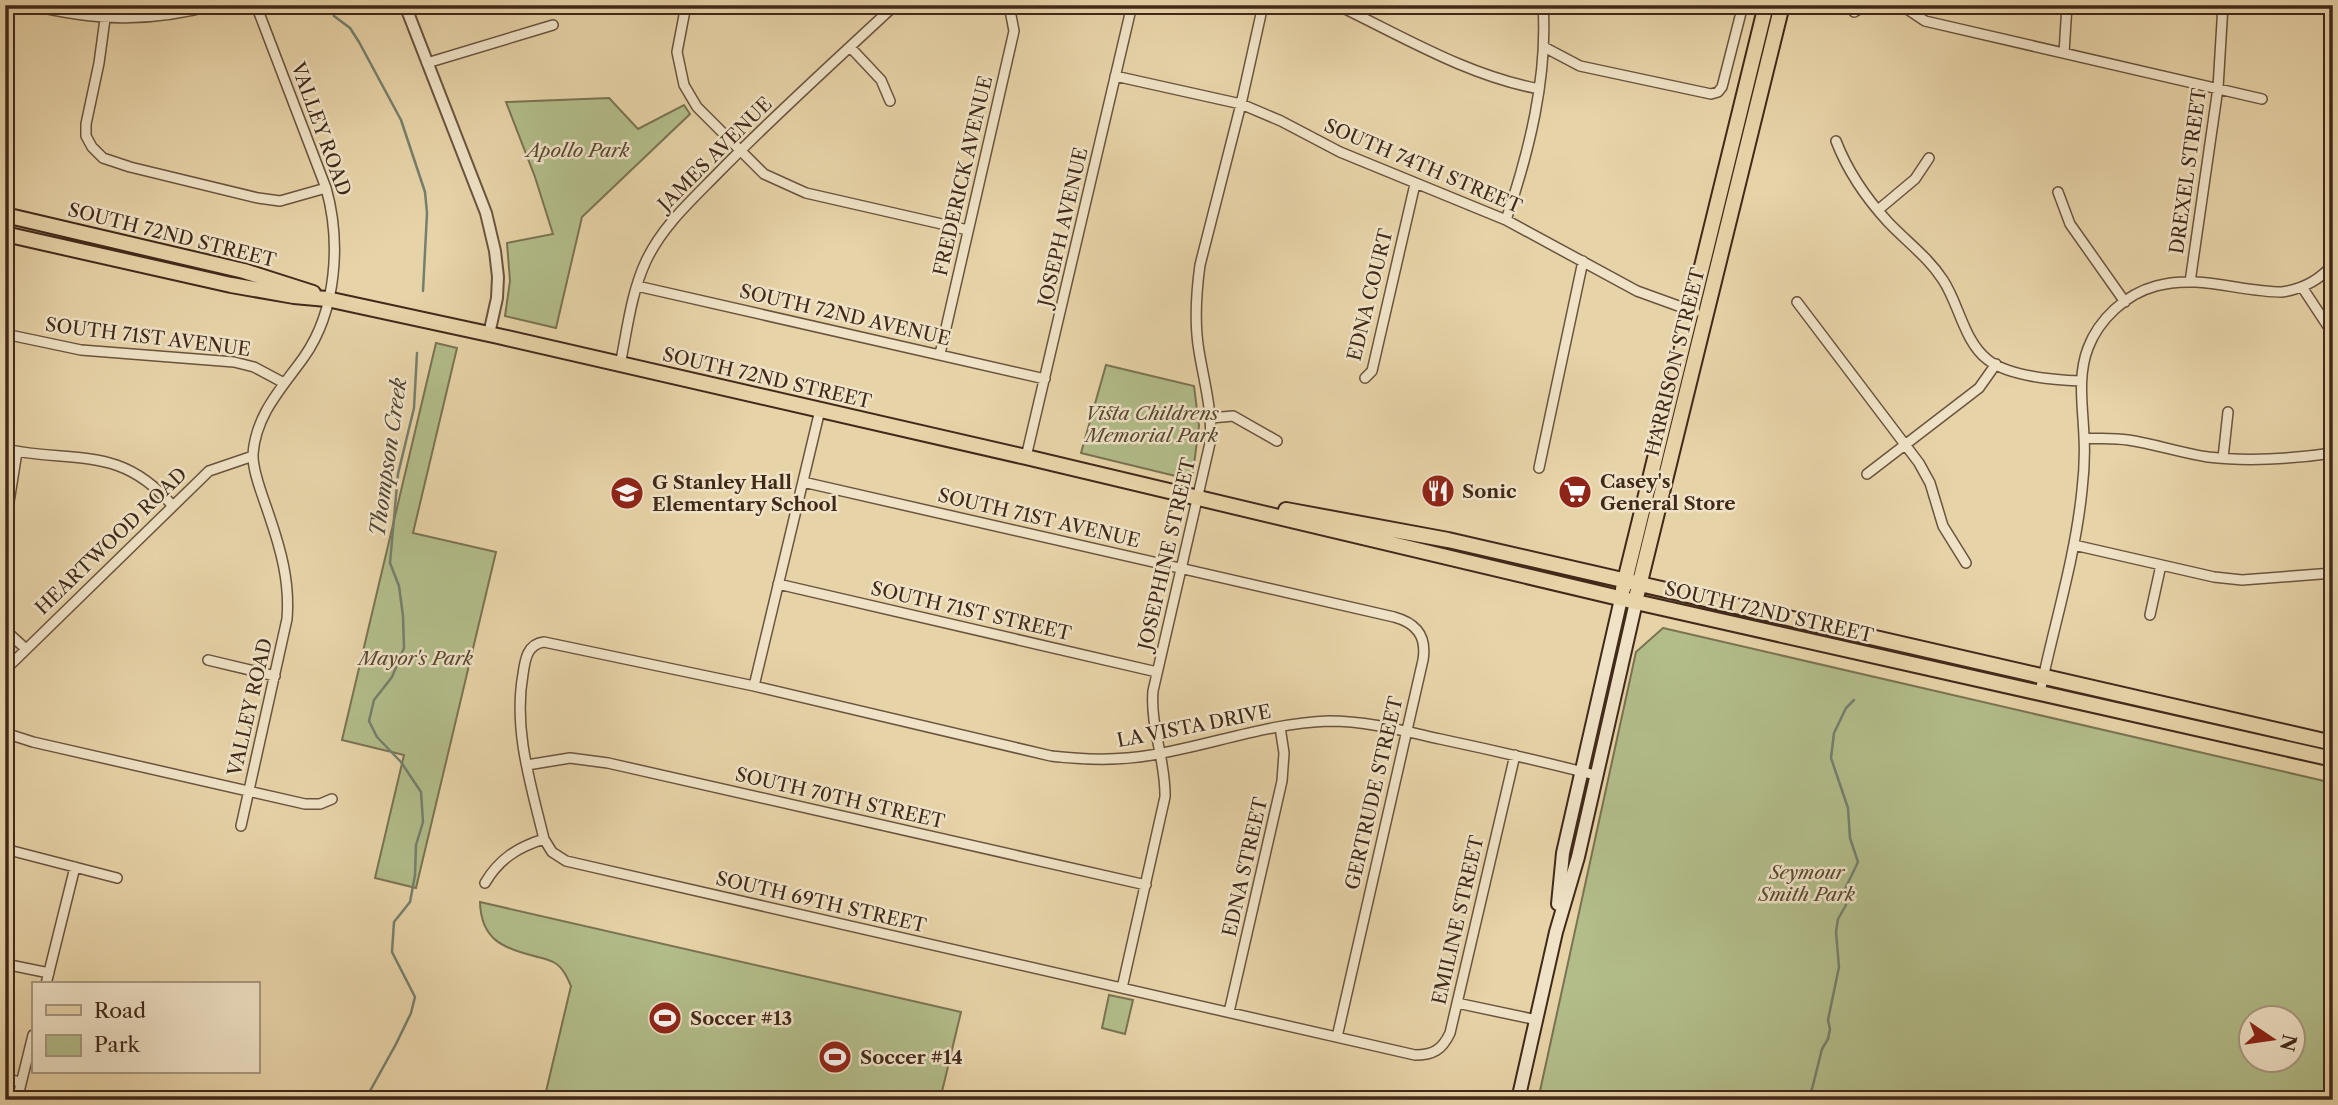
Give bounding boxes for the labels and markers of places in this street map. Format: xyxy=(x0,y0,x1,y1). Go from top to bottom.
place label: Casey's General Store xyxy=(1600,470,1736,515)
place label: G Stanley Hall Elementary School xyxy=(652,471,838,516)
restaurant icon: Sonic xyxy=(1419,472,1457,510)
supermarket icon: Casey's General Store xyxy=(1556,473,1594,511)
school or university icon: G Stanley Hall Elementary School xyxy=(608,474,646,512)
place label: Sonic xyxy=(1462,480,1517,503)
sports icon: Soccer #13 xyxy=(646,999,684,1037)
place label: Soccer #13 xyxy=(690,1007,792,1030)
sports icon: Soccer #14 xyxy=(816,1038,854,1076)
place label: Soccer #14 xyxy=(860,1046,963,1069)

